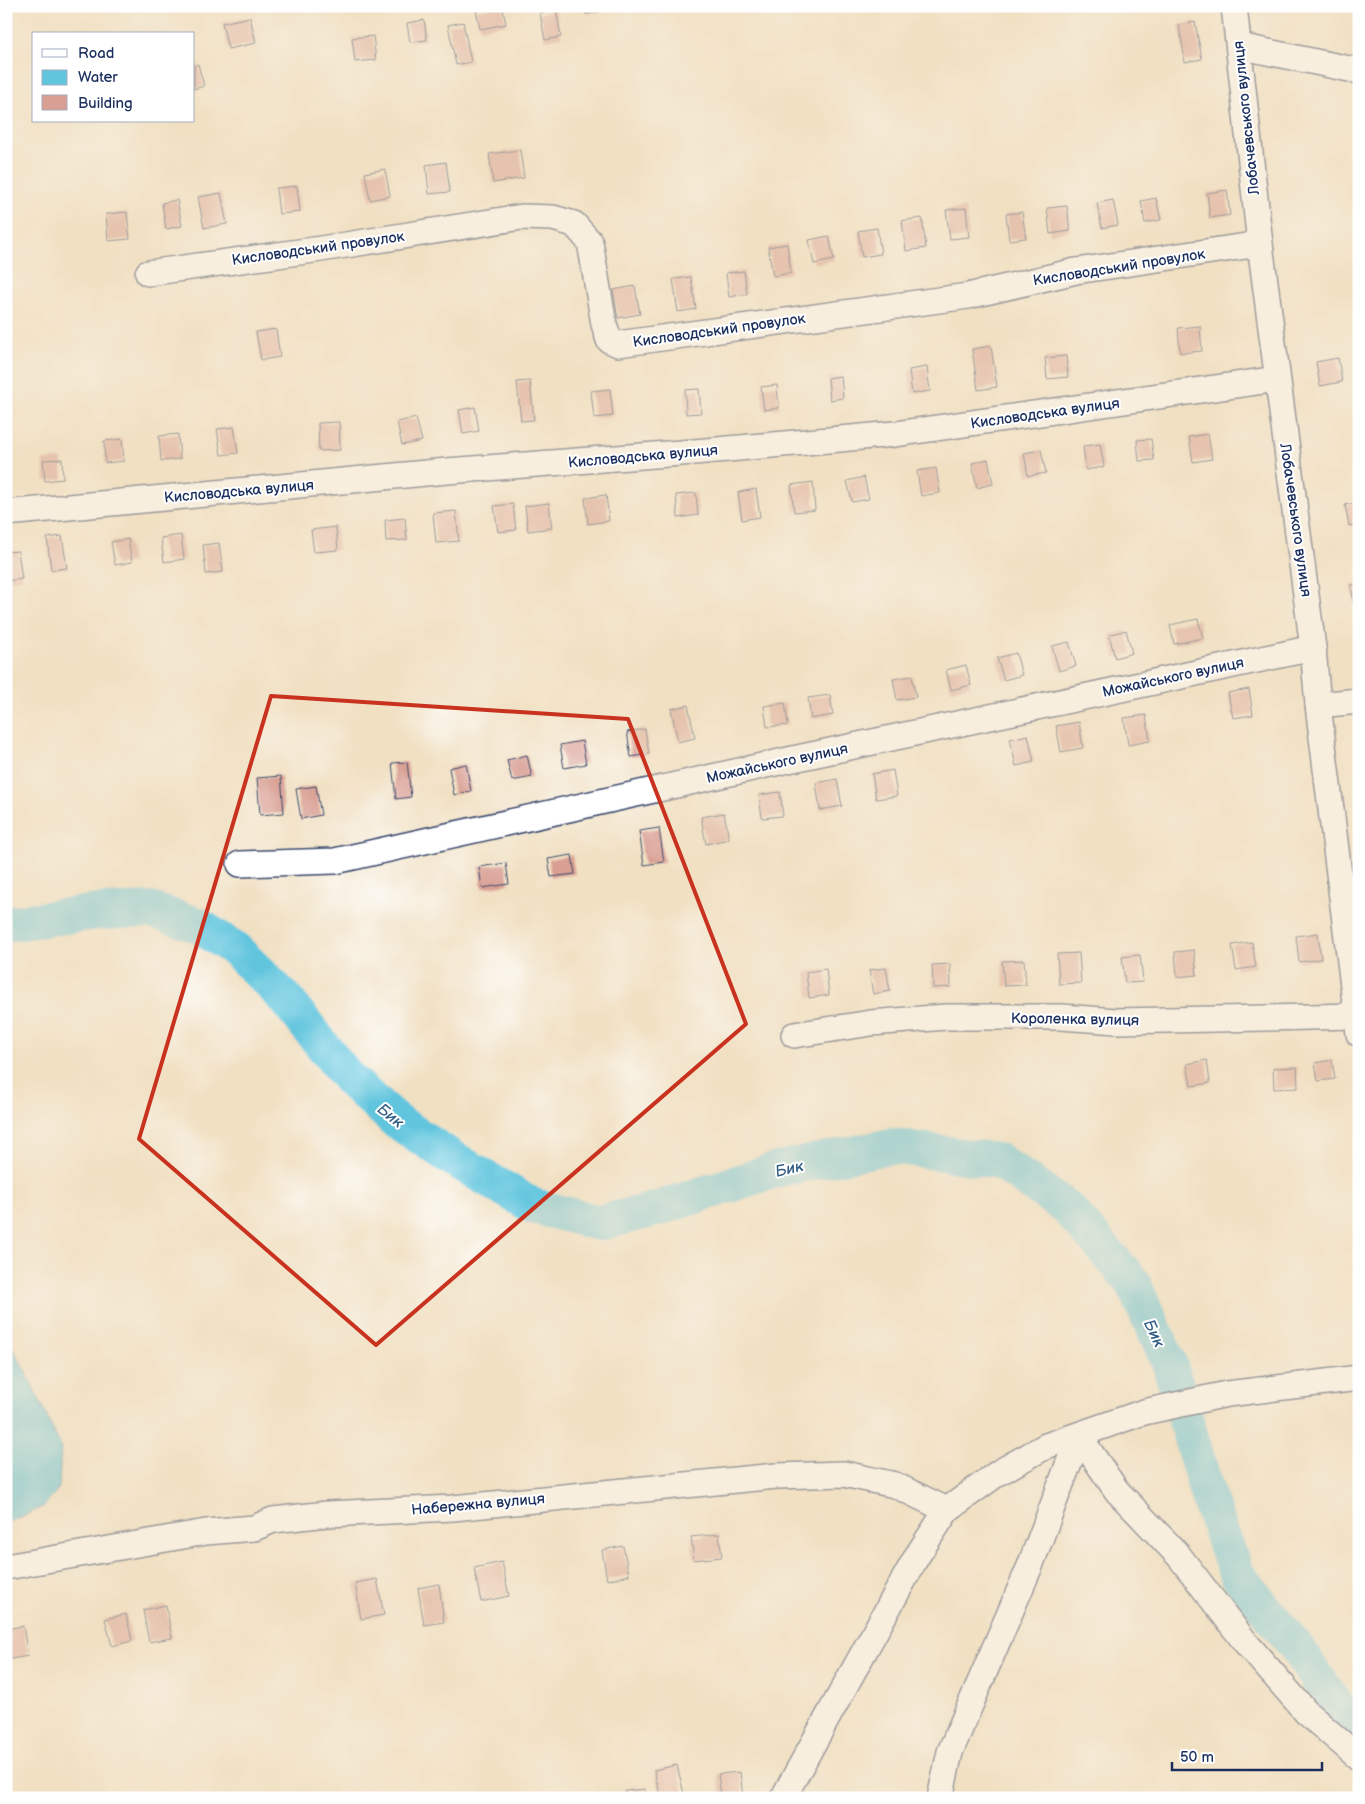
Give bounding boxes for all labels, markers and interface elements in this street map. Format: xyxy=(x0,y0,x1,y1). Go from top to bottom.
legend xyxy=(32,32,195,122)
street label: Лобачевського вулиця xyxy=(1229,40,1264,197)
text: Road xyxy=(78,44,114,63)
text: Water xyxy=(78,68,118,87)
text: Building xyxy=(78,94,133,113)
street label: Кисловодський провулок xyxy=(231,227,406,270)
street label: Кисловодський провулок xyxy=(1032,245,1206,290)
street label: Кисловодський провулок xyxy=(632,309,807,352)
street label: Кисловодська вулиця xyxy=(969,394,1121,433)
street label: Кисловодська вулиця xyxy=(567,440,719,473)
street label: Лобачевського вулиця xyxy=(1275,441,1316,598)
street label: Кисловодська вулиця xyxy=(163,475,315,508)
street label: Можайського вулиця xyxy=(1101,653,1246,702)
street label: Можайського вулиця xyxy=(705,739,850,788)
street label: Короленка вулиця xyxy=(1011,1009,1139,1030)
water label: Бик xyxy=(373,1100,408,1133)
water label: Бик xyxy=(773,1157,806,1182)
water label: Бик xyxy=(1139,1317,1168,1351)
street label: Набережна вулиця xyxy=(410,1489,546,1520)
scale bar xyxy=(1172,1739,1322,1771)
text: 50 m xyxy=(1180,1748,1214,1767)

